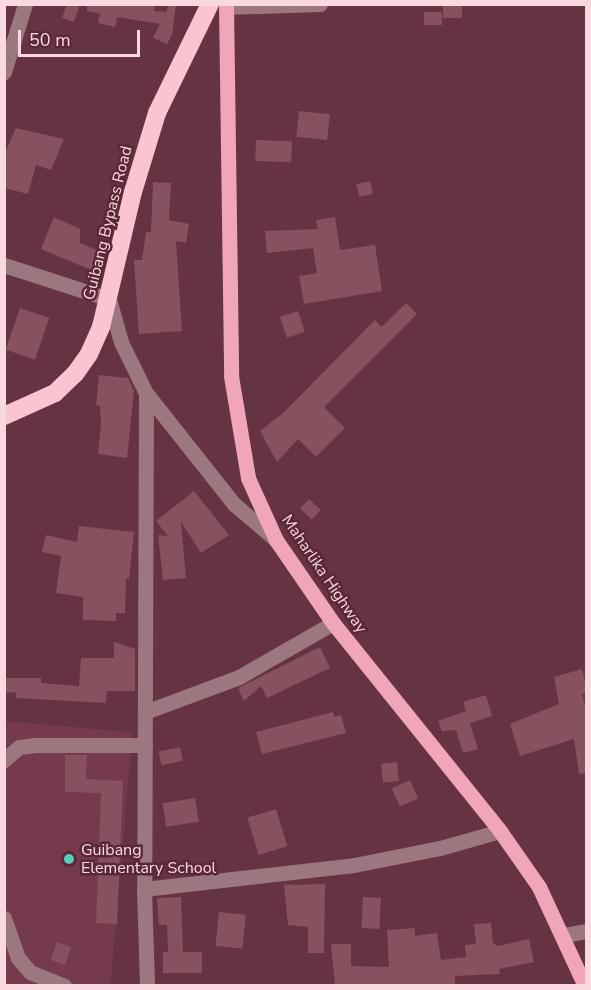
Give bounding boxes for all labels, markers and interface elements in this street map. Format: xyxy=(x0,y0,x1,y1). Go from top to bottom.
scale bar xyxy=(21,18,142,56)
text: 50 m xyxy=(29,28,71,52)
street label: Guibang Bypass Road xyxy=(80,144,136,302)
street label: Maharlika Highway xyxy=(277,511,371,637)
place label: Guibang Elementary School xyxy=(81,840,216,878)
marker: Guibang Elementary School xyxy=(62,852,76,866)

